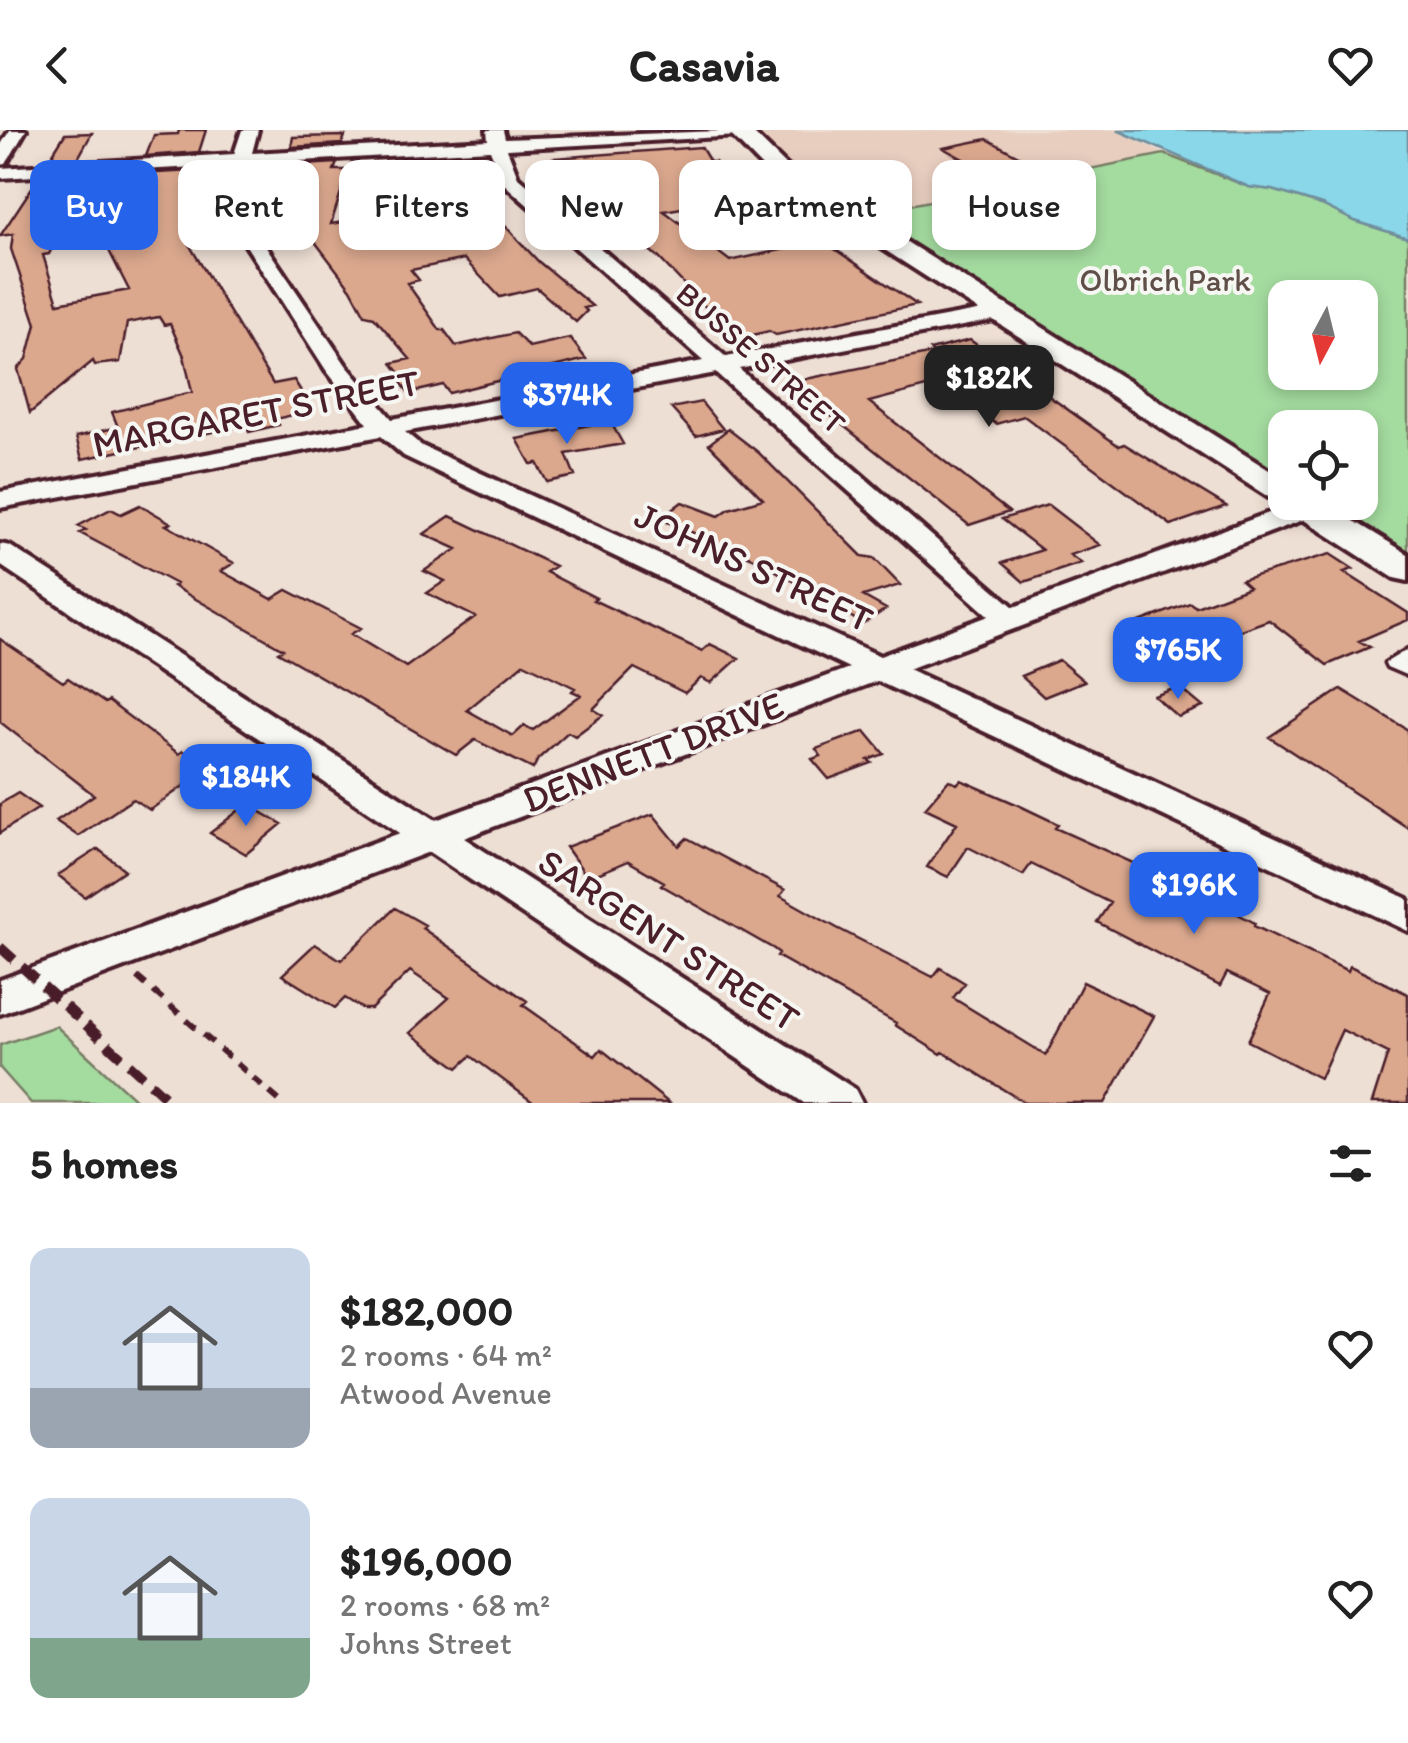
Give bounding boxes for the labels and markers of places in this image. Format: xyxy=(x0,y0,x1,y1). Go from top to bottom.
pin: $182K xyxy=(919,345,1059,430)
pin: $374K xyxy=(497,362,637,447)
pin: $765K xyxy=(1108,617,1248,702)
pin: $184K xyxy=(176,744,316,829)
pin: $196K xyxy=(1124,852,1264,937)

